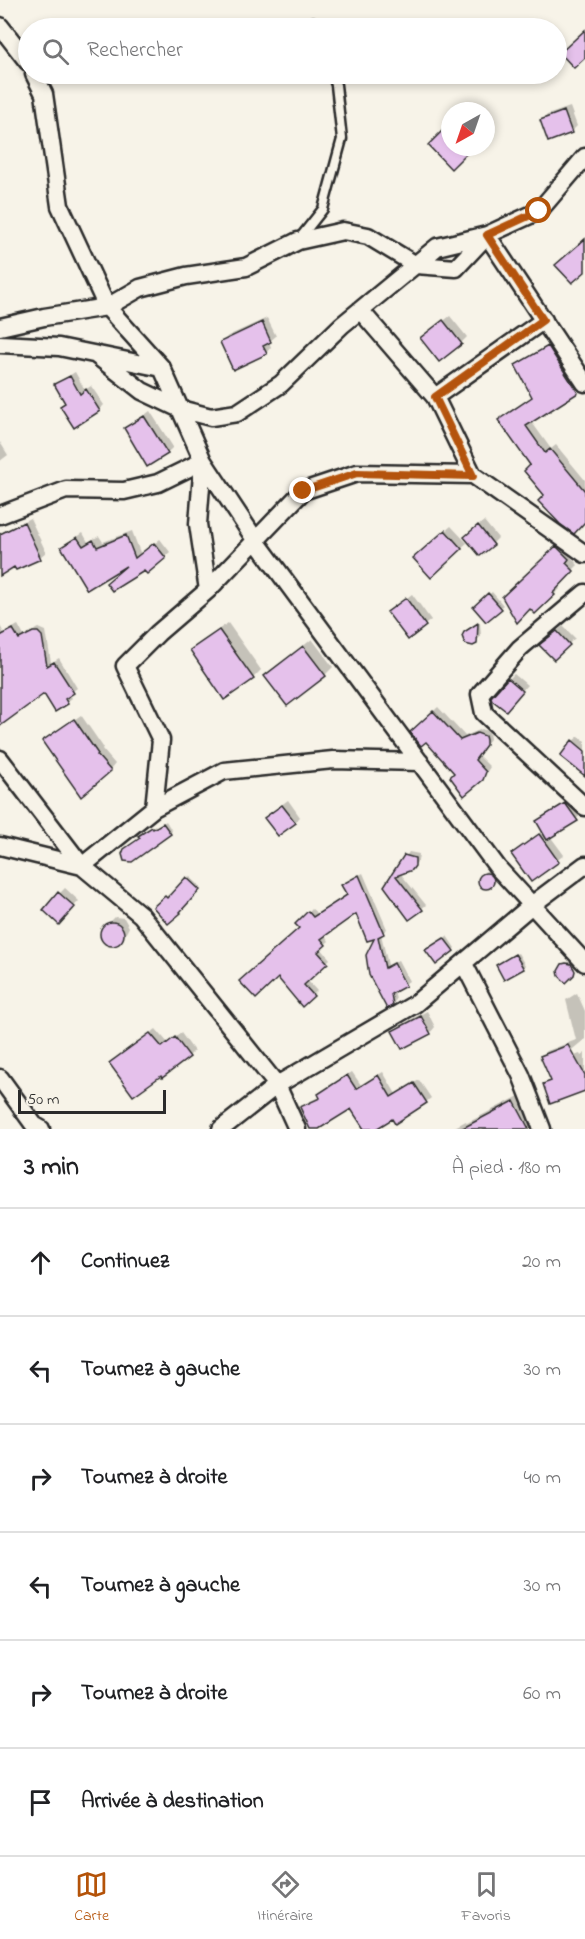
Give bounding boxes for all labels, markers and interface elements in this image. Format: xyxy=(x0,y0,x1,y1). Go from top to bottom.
search box xyxy=(18,18,567,84)
icon: search xyxy=(39,35,72,68)
text: Rechercher xyxy=(87,35,183,67)
north arrow xyxy=(441,102,495,156)
route start xyxy=(525,197,551,223)
route end xyxy=(289,477,315,503)
scale bar xyxy=(18,1087,166,1114)
text: 50 m xyxy=(27,1088,59,1112)
text: 3 min xyxy=(24,1149,79,1187)
text: À pied · 180 m xyxy=(452,1154,561,1183)
icon: ahead xyxy=(24,1246,57,1279)
text: Continuez xyxy=(81,1246,169,1278)
text: 20 m xyxy=(522,1248,561,1277)
icon: left xyxy=(24,1354,57,1387)
text: Tournez à gauche xyxy=(81,1354,240,1386)
text: 30 m xyxy=(524,1356,561,1385)
icon: right xyxy=(24,1462,57,1495)
text: Tournez à droite xyxy=(81,1462,227,1494)
text: 40 m xyxy=(524,1464,561,1493)
icon: left xyxy=(24,1570,57,1603)
text: Tournez à gauche xyxy=(81,1570,240,1602)
text: 30 m xyxy=(524,1572,561,1601)
icon: right xyxy=(24,1678,57,1711)
text: Tournez à droite xyxy=(81,1678,227,1710)
text: 60 m xyxy=(523,1680,561,1709)
icon: arrive xyxy=(24,1786,57,1819)
text: Arrivée à destination xyxy=(81,1786,264,1818)
tab: Carte xyxy=(74,1868,109,1928)
tab: Itinéraire xyxy=(257,1868,313,1928)
tab: Favoris xyxy=(461,1868,511,1928)

